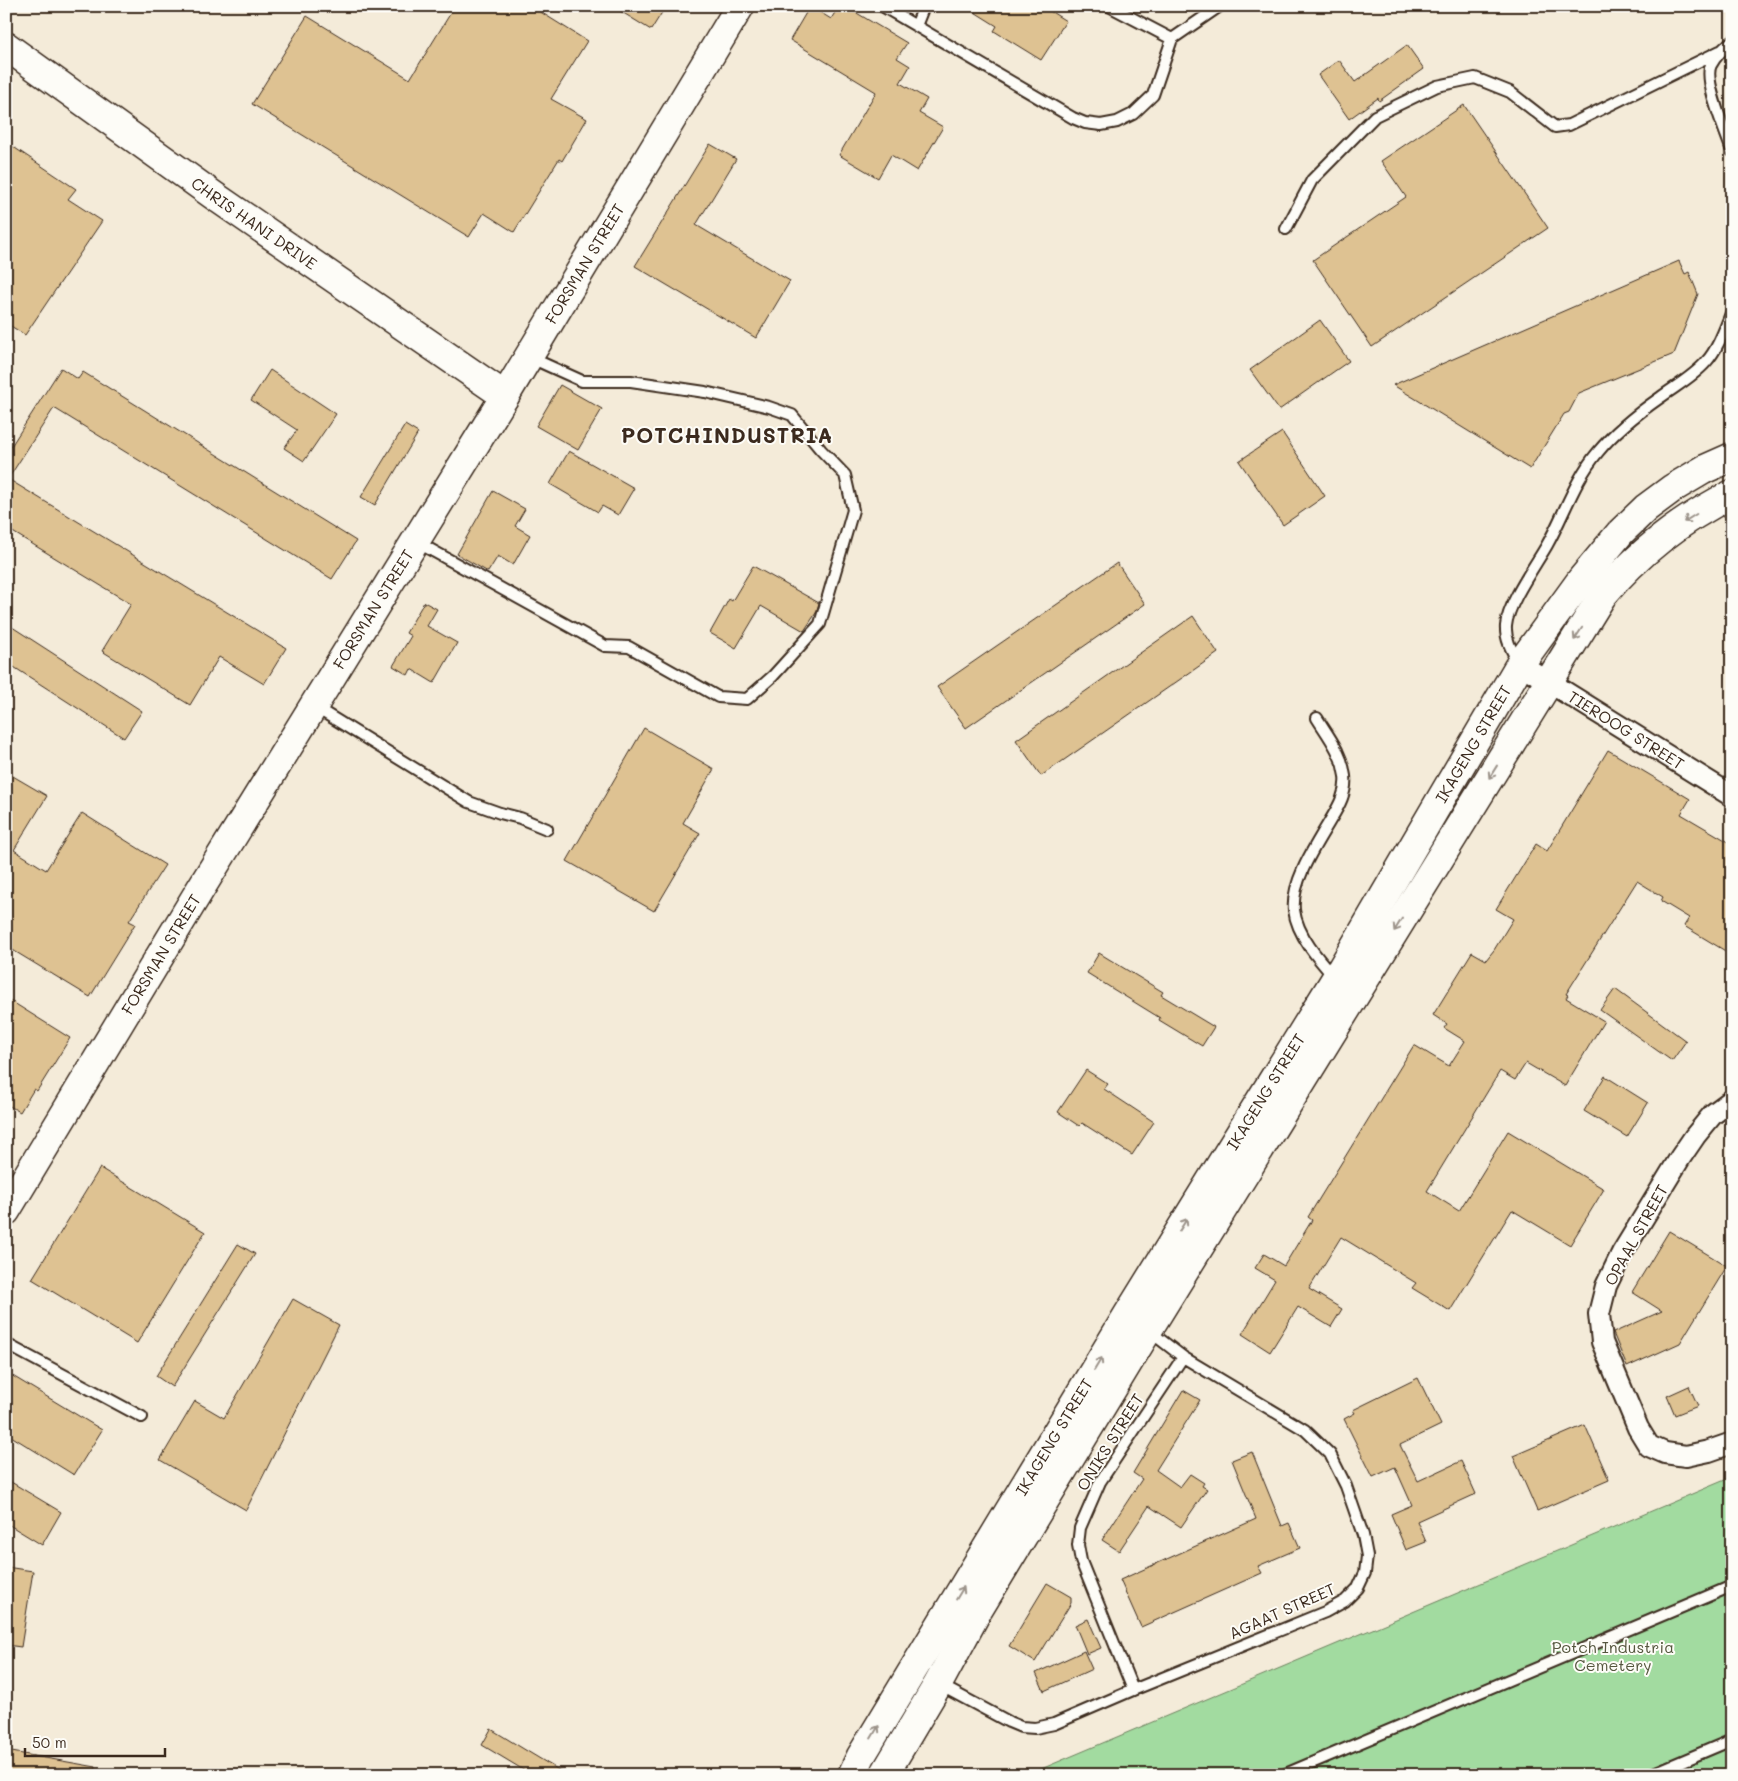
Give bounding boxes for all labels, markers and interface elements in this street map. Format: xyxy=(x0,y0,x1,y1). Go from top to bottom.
street label: CHRIS HANI DRIVE xyxy=(187,172,322,274)
street label: FORSMAN STREET xyxy=(540,199,629,328)
district label: POTCHINDUSTRIA xyxy=(621,421,833,448)
one-way arrow xyxy=(1683,513,1697,523)
street label: FORSMAN STREET xyxy=(328,545,418,673)
one-way arrow xyxy=(1573,626,1583,640)
street label: IKAGENG STREET xyxy=(1430,681,1516,806)
street label: TIEROOG STREET xyxy=(1564,686,1689,774)
one-way arrow xyxy=(1488,765,1498,779)
street label: FORSMAN STREET xyxy=(116,890,205,1018)
one-way arrow xyxy=(1393,918,1403,932)
street label: IKAGENG STREET xyxy=(1221,1029,1309,1153)
street label: OPAAL STREET xyxy=(1599,1180,1672,1289)
one-way arrow xyxy=(1178,1219,1188,1233)
one-way arrow xyxy=(1093,1357,1103,1371)
street label: IKAGENG STREET xyxy=(1010,1374,1097,1499)
street label: ONIKS STREET xyxy=(1071,1389,1148,1494)
street label: AGAAT STREET xyxy=(1225,1578,1338,1643)
one-way arrow xyxy=(955,1586,965,1600)
park label: Potch Industria Cemetery xyxy=(1552,1636,1674,1675)
one-way arrow xyxy=(871,1725,881,1739)
scale bar xyxy=(25,1726,165,1758)
text: 50 m xyxy=(32,1732,67,1752)

